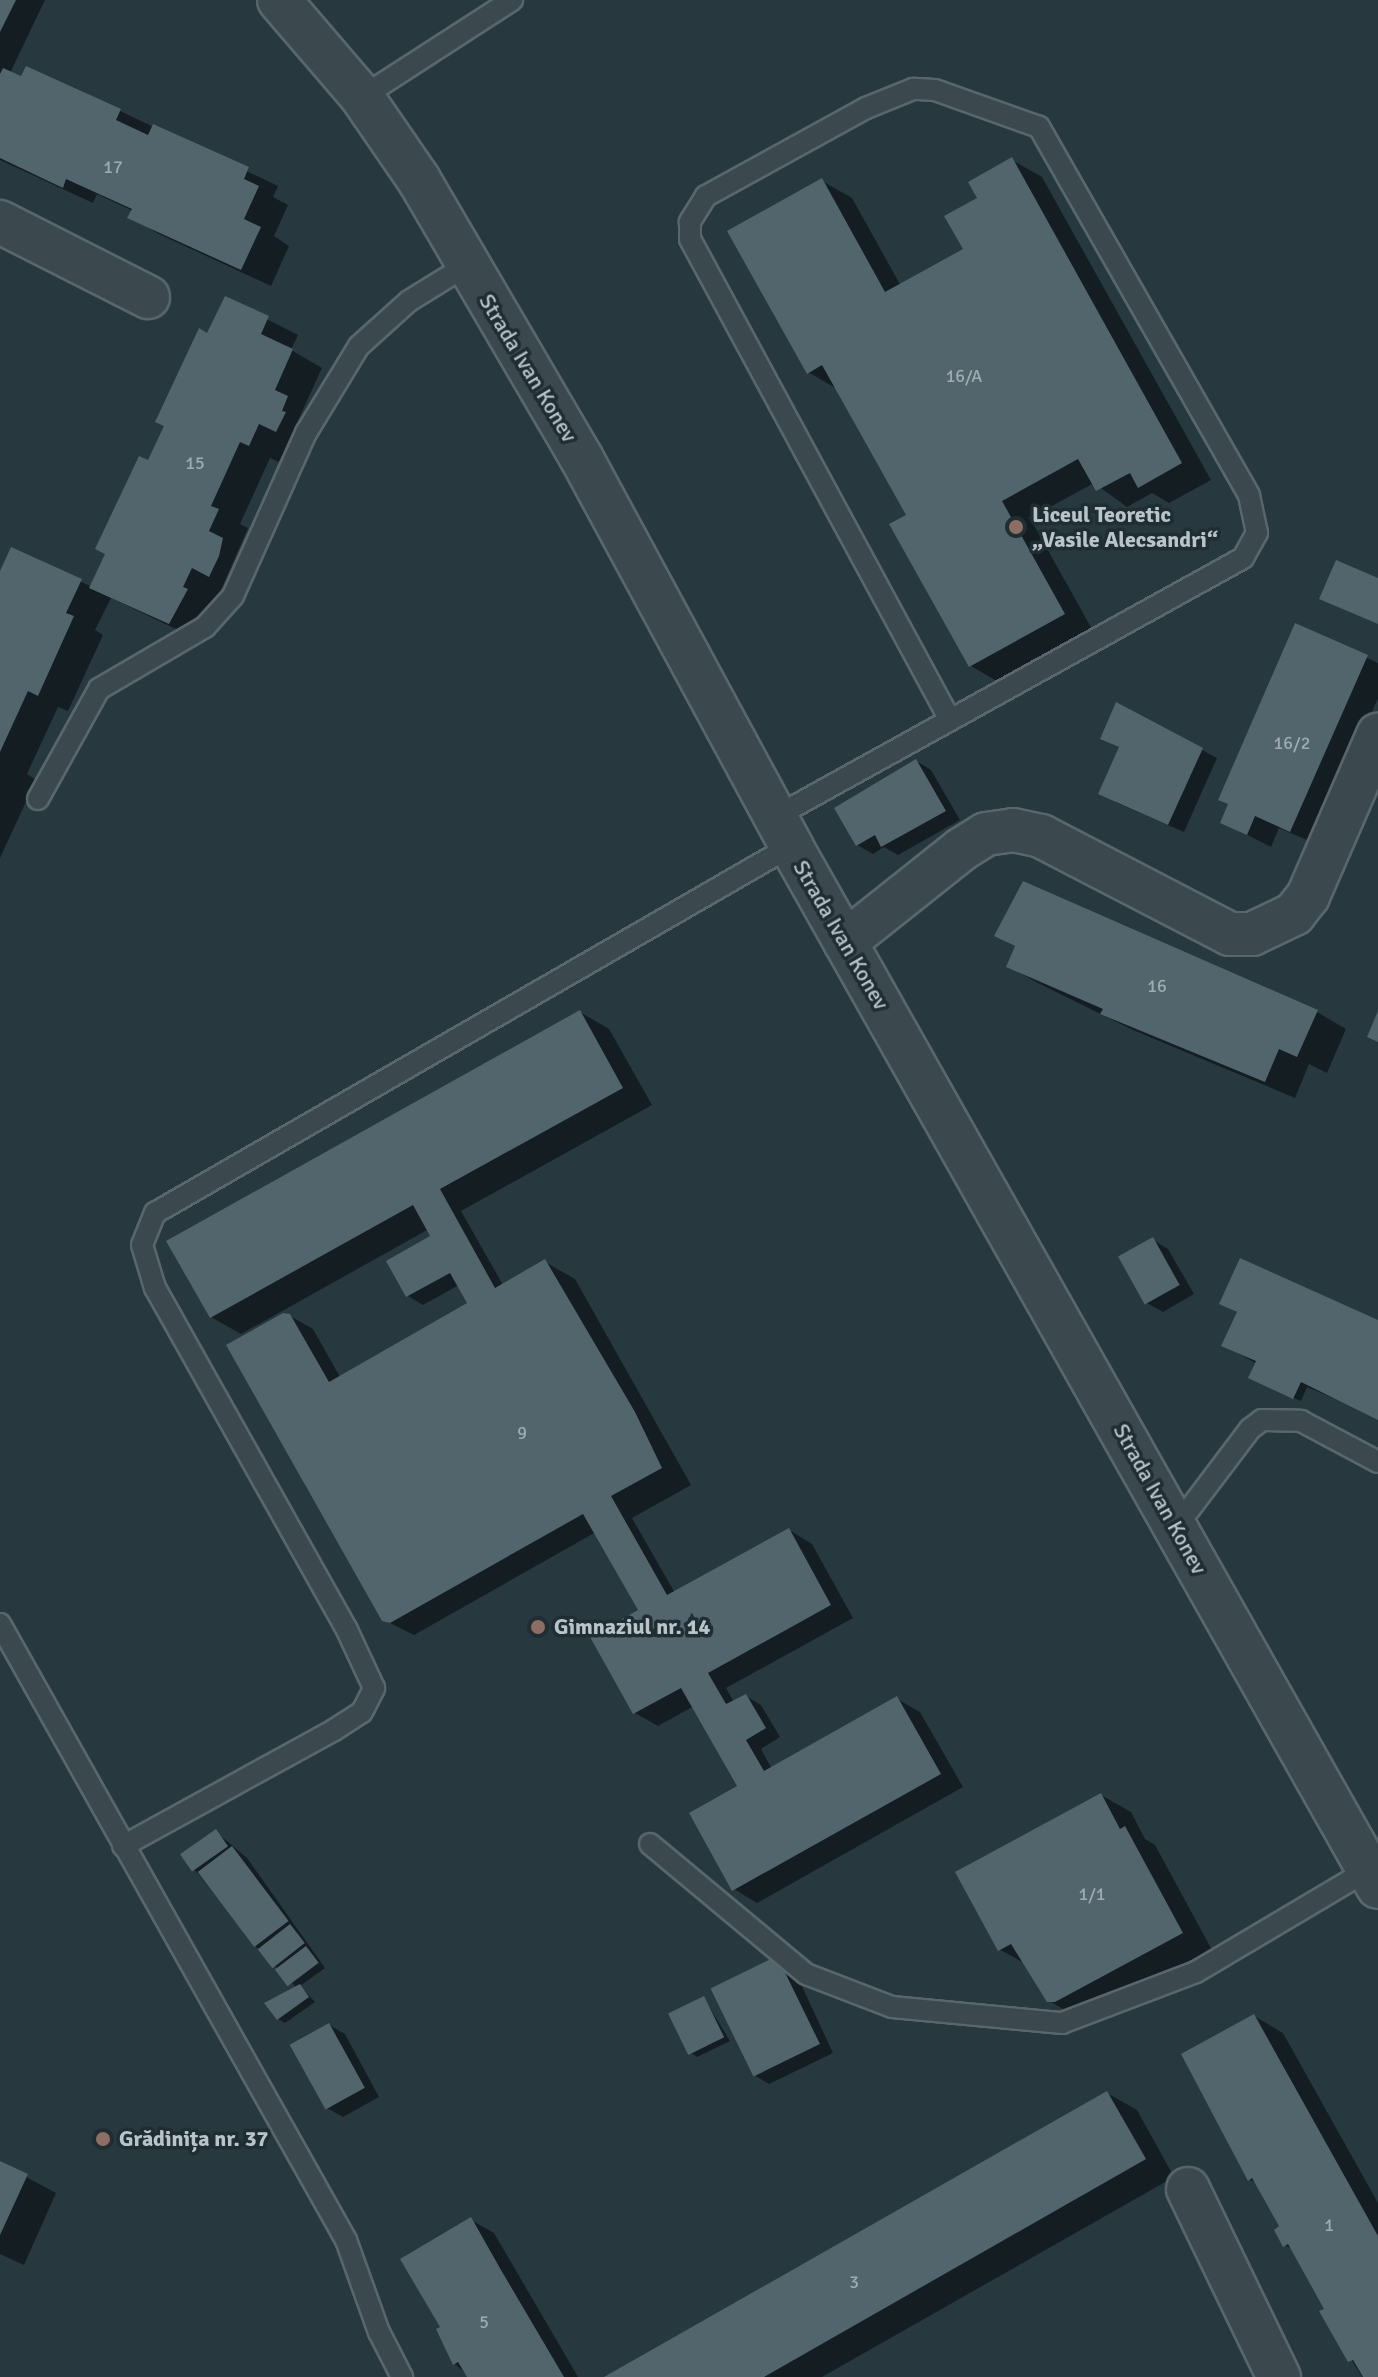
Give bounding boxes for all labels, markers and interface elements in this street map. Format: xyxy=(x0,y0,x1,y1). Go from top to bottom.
house number: 17 xyxy=(103,156,123,178)
street label: Strada Ivan Konev xyxy=(473,289,583,447)
house number: 16/A xyxy=(946,365,982,387)
house number: 15 xyxy=(185,452,205,474)
place label: Liceul Teoretic „Vasile Alecsandri“ xyxy=(1032,501,1218,552)
marker: Liceul Teoretic „Vasile Alecsandri“ xyxy=(1007,518,1025,536)
house number: 16/2 xyxy=(1274,732,1310,754)
street label: Strada Ivan Konev xyxy=(788,856,894,1014)
house number: 16 xyxy=(1147,975,1167,997)
street label: Strada Ivan Konev xyxy=(1108,1419,1212,1579)
house number: 9 xyxy=(517,1422,527,1444)
place label: Gimnaziul nr. 14 xyxy=(554,1614,710,1640)
marker: Gimnaziul nr. 14 xyxy=(529,1618,547,1636)
house number: 1/1 xyxy=(1078,1883,1106,1905)
place label: Grădinița nr. 37 xyxy=(119,2126,269,2152)
marker: Grădinița nr. 37 xyxy=(94,2130,112,2148)
house number: 1 xyxy=(1324,2214,1334,2236)
house number: 3 xyxy=(849,2271,859,2293)
house number: 5 xyxy=(479,2311,489,2333)

